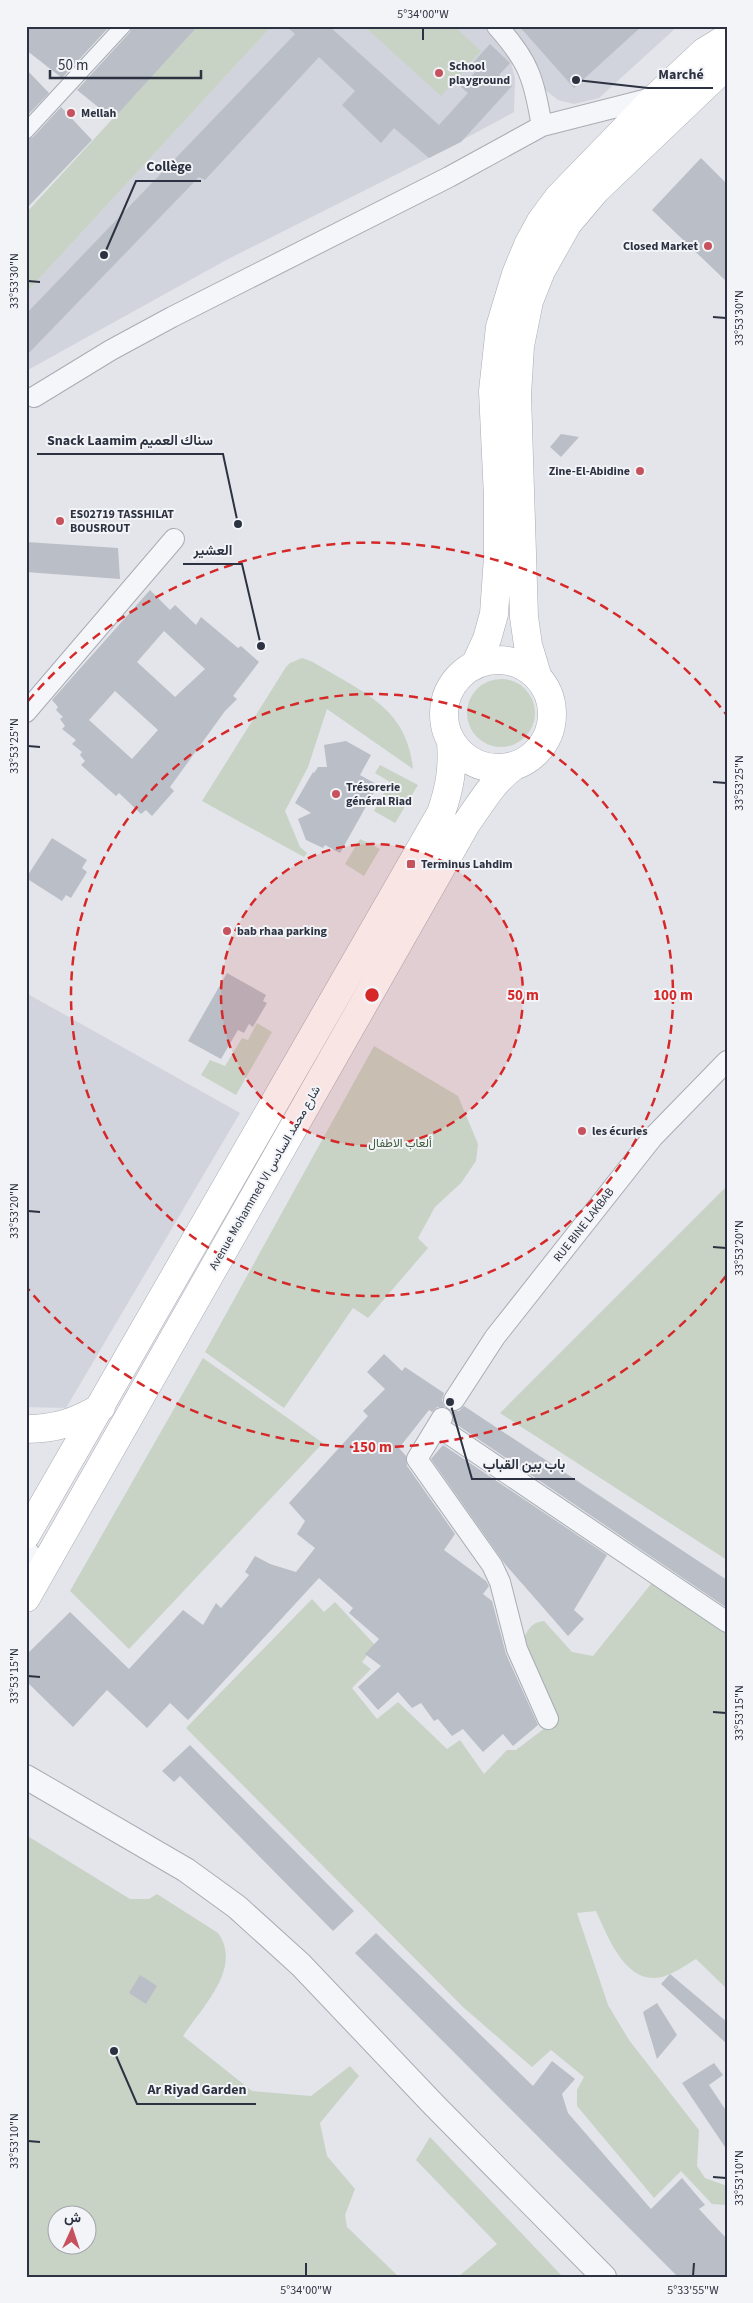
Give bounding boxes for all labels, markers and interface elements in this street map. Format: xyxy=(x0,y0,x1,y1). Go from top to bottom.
text: 5°34'00"W xyxy=(397,6,449,23)
scale bar xyxy=(50,48,201,80)
text: 50 m xyxy=(58,55,88,76)
place label: School playground xyxy=(449,58,510,89)
callout: Marché xyxy=(648,59,713,88)
text: Marché xyxy=(658,65,704,85)
marker: School playground xyxy=(433,67,445,79)
place label: Mellah xyxy=(81,105,117,122)
marker: Mellah xyxy=(65,107,77,119)
callout: Collège xyxy=(136,152,201,181)
text: Collège xyxy=(146,157,192,177)
place label: Closed Market xyxy=(623,238,698,255)
marker: Closed Market xyxy=(702,240,714,252)
text: 33°53'30"N xyxy=(6,253,23,309)
text: 33°53'30"N xyxy=(731,290,748,346)
callout: Snack Laamim سناك العميم xyxy=(37,425,223,454)
text: Snack Laamim سناك العميم xyxy=(47,431,213,451)
place label: Zine-El-Abidine xyxy=(549,463,630,480)
marker: Zine-El-Abidine xyxy=(634,465,646,477)
place label: ES02719 TASSHILAT BOUSROUT xyxy=(70,506,174,537)
marker: ES02719 TASSHILAT BOUSROUT xyxy=(54,515,66,527)
callout: العشير xyxy=(183,535,242,564)
text: العشير xyxy=(193,541,232,561)
text: 33°53'25"N xyxy=(6,718,23,774)
text: 33°53'25"N xyxy=(731,755,748,811)
place label: Trésorerie général Riad xyxy=(346,779,412,810)
marker: Trésorerie général Riad xyxy=(330,788,342,800)
place label: Terminus Lahdim xyxy=(421,856,513,873)
marker: Terminus Lahdim xyxy=(405,858,417,870)
place label: bab rhaa parking xyxy=(237,923,328,940)
marker: bab rhaa parking xyxy=(221,925,233,937)
text: 50 m xyxy=(507,985,539,1006)
text: 100 m xyxy=(653,985,693,1006)
centre of rings xyxy=(363,986,381,1004)
street label: Avenue Mohammed VI شارع محمد السادس xyxy=(205,1083,325,1273)
place label: les écuries xyxy=(592,1123,648,1140)
marker: les écuries xyxy=(576,1125,588,1137)
park label: ألعاب الاطفال xyxy=(368,1135,432,1152)
text: 33°53'20"N xyxy=(6,1183,23,1239)
street label: RUE BINE LAKBAB xyxy=(550,1184,618,1266)
text: 33°53'20"N xyxy=(731,1220,748,1276)
text: 150 m xyxy=(352,1437,392,1458)
callout: باب بين القباب xyxy=(472,1450,575,1479)
text: باب بين القباب xyxy=(483,1455,565,1475)
text: 33°53'15"N xyxy=(6,1648,23,1704)
text: 33°53'15"N xyxy=(731,1685,748,1741)
callout: Ar Riyad Garden xyxy=(137,2075,256,2104)
text: Ar Riyad Garden xyxy=(146,2080,247,2100)
text: 33°53'10"N xyxy=(6,2113,23,2169)
text: 33°53'10"N xyxy=(731,2150,748,2206)
north arrow xyxy=(48,2206,98,2256)
text: ش xyxy=(64,2208,82,2228)
text: 5°34'00"W xyxy=(280,2282,332,2299)
text: 5°33'55"W xyxy=(667,2282,719,2299)

